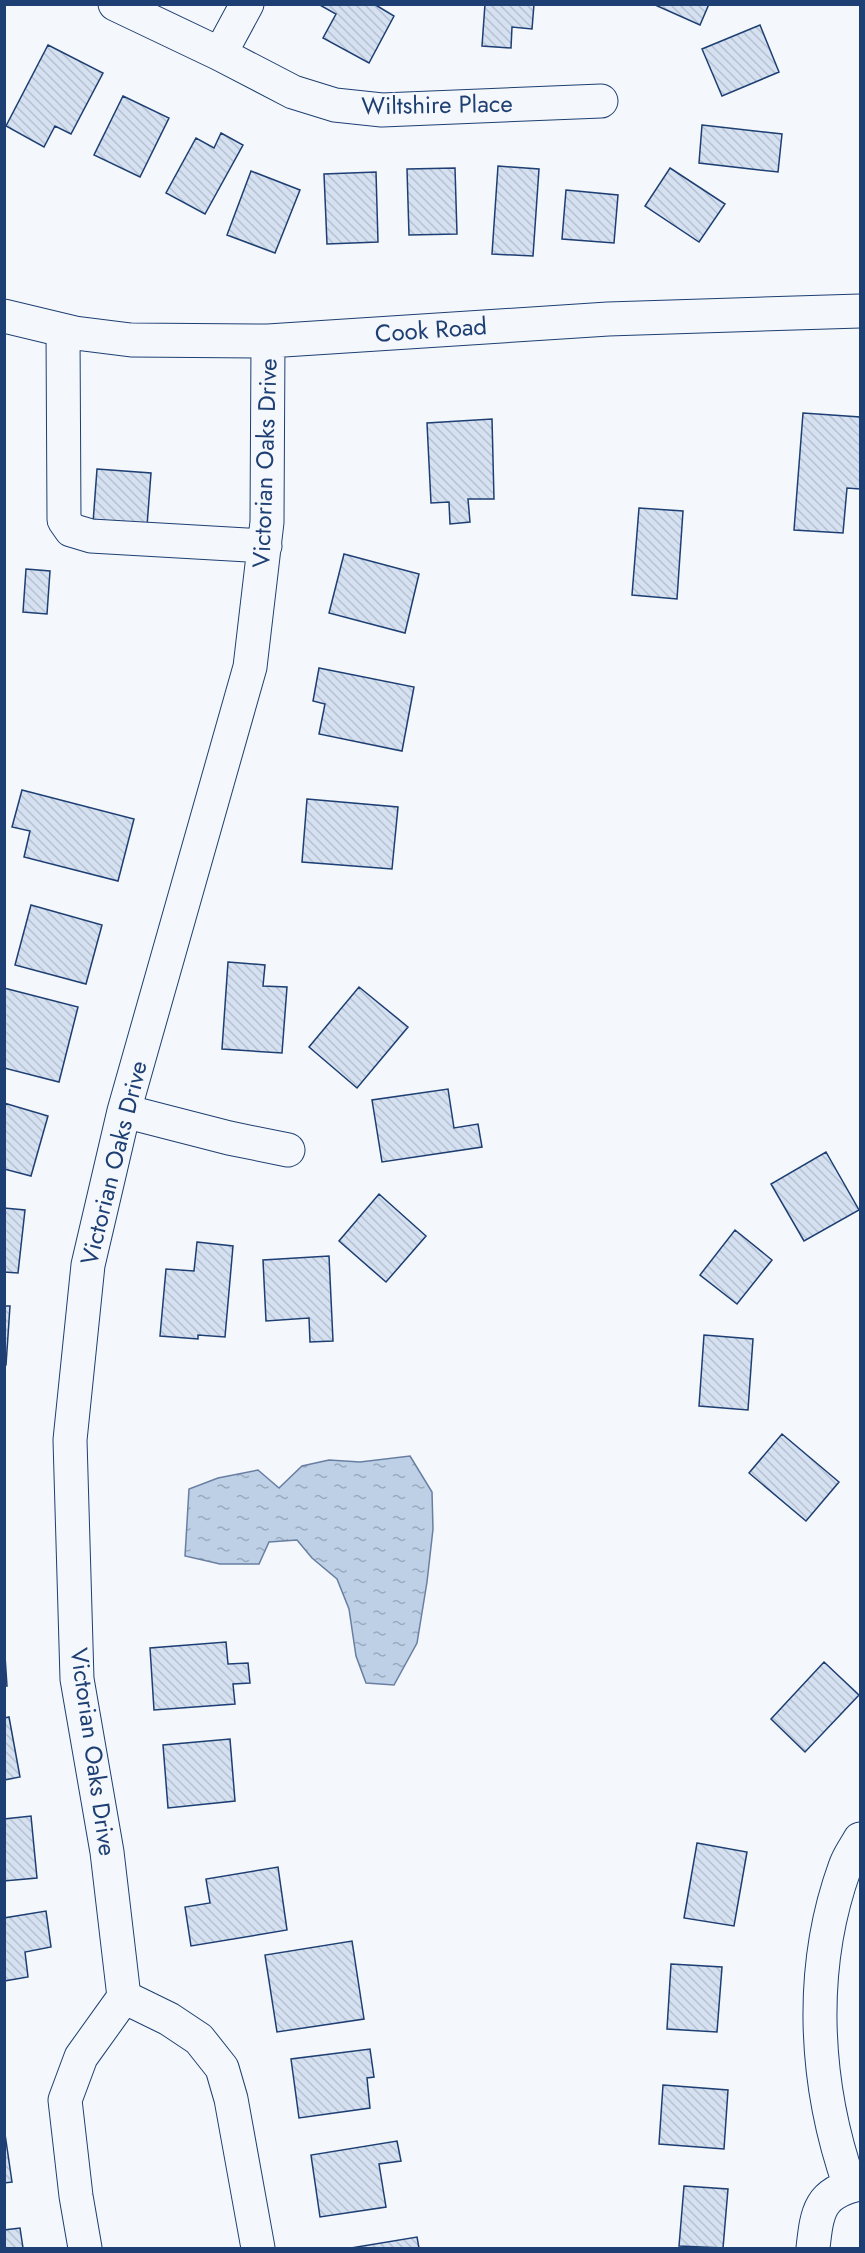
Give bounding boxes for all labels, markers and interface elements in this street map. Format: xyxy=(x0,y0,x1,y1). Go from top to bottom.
street label: Wiltshire Place xyxy=(361,86,513,123)
street label: Cook Road xyxy=(374,308,488,351)
street label: Victorian Oaks Drive xyxy=(243,358,286,568)
street label: Victorian Oaks Drive xyxy=(71,1057,156,1269)
street label: Victorian Oaks Drive xyxy=(62,1646,125,1858)

